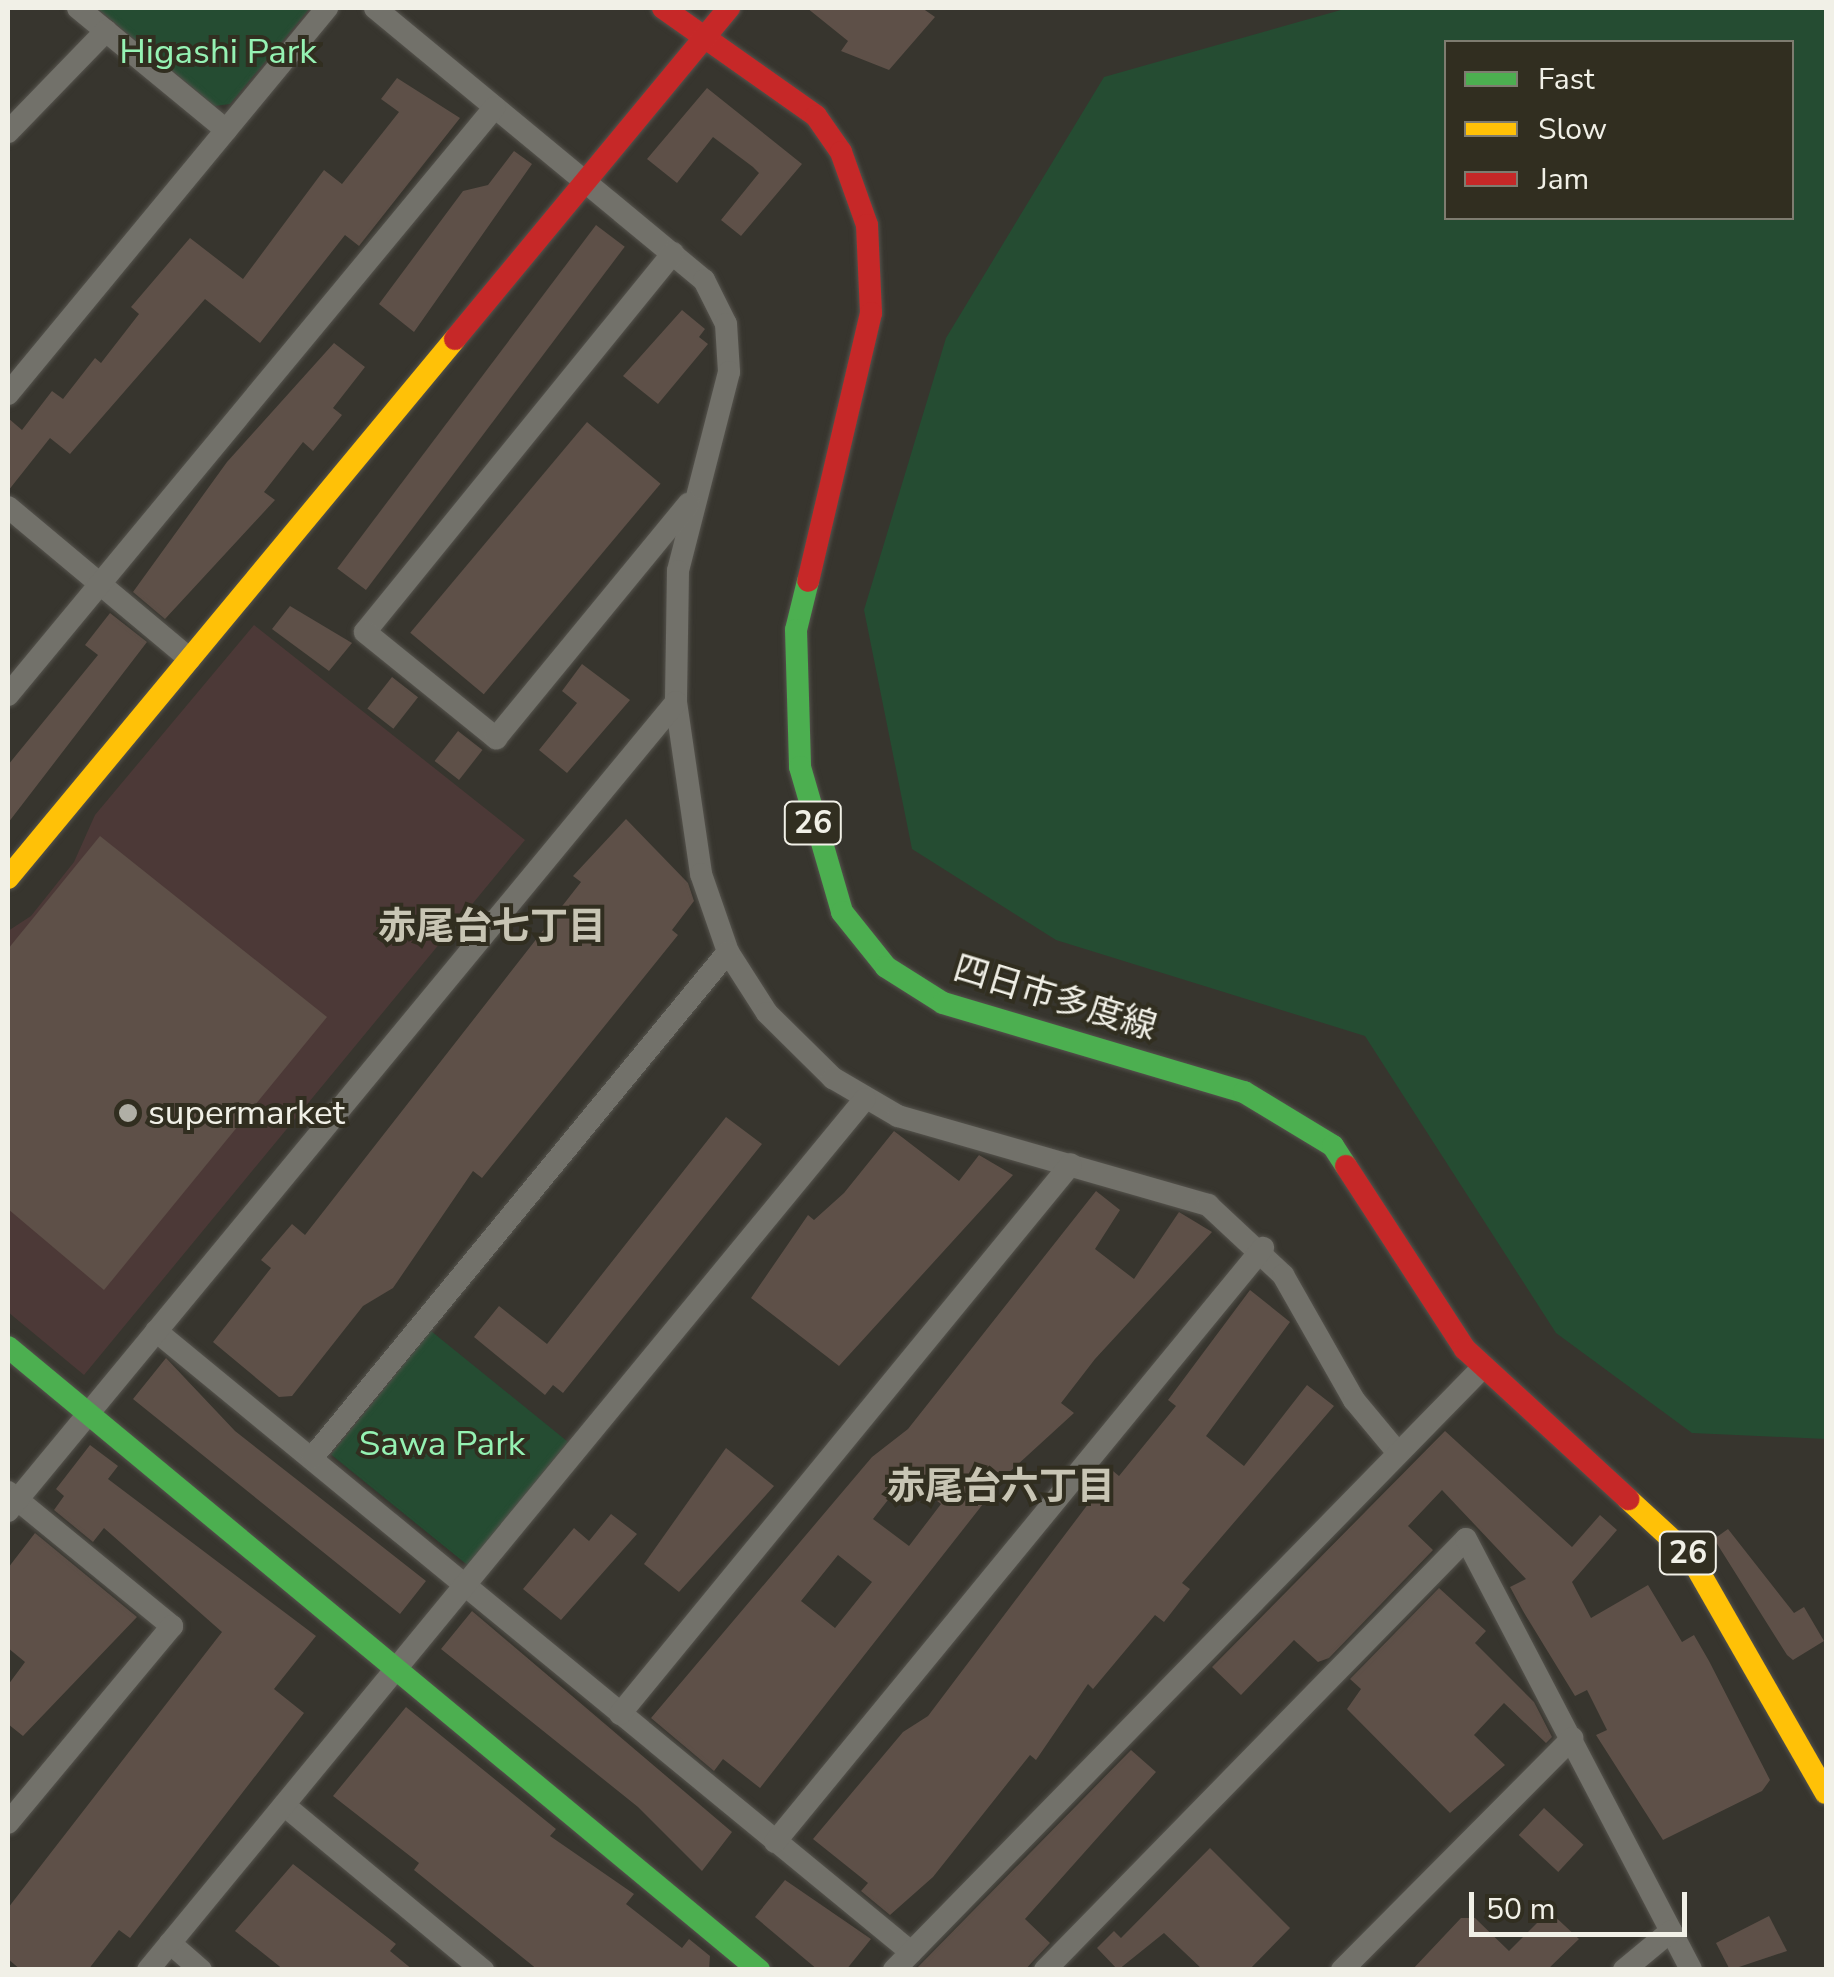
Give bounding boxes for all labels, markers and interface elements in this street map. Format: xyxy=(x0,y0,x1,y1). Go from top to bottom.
park label: Higashi Park xyxy=(119,31,317,73)
legend xyxy=(1444,40,1794,220)
text: Fast xyxy=(1538,59,1595,100)
text: Slow xyxy=(1538,109,1607,150)
text: Jam xyxy=(1538,159,1589,200)
road number: 26 xyxy=(783,796,843,850)
district label: 赤尾台七丁目 xyxy=(378,904,606,950)
street label: 四日市多度線 xyxy=(948,947,1162,1049)
place label: supermarket xyxy=(148,1092,345,1134)
marker: supermarket xyxy=(117,1102,139,1124)
park label: Sawa Park xyxy=(359,1423,525,1465)
district label: 赤尾台六丁目 xyxy=(887,1464,1115,1510)
road number: 26 xyxy=(1658,1526,1718,1580)
scale bar xyxy=(1474,1872,1692,1934)
text: 50 m xyxy=(1486,1889,1555,1930)

